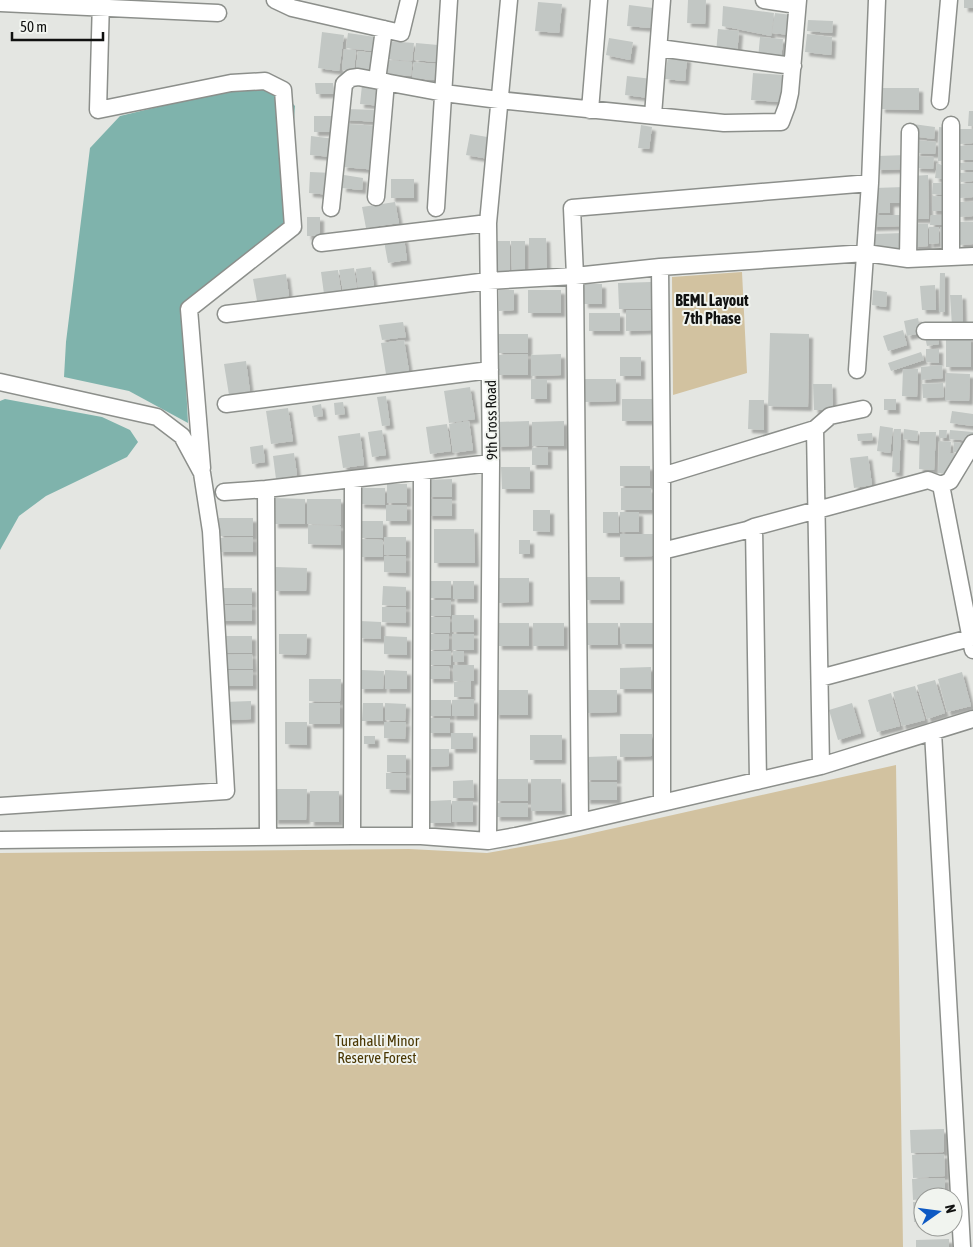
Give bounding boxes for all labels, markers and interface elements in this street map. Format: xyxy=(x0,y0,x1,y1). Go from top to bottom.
scale bar xyxy=(12,10,104,42)
text: 50 m xyxy=(20,18,47,35)
district label: BEML Layout 7th Phase xyxy=(675,291,749,327)
street label: 9th Cross Road xyxy=(482,380,500,460)
park label: Turahalli Minor Reserve Forest xyxy=(335,1032,420,1066)
north arrow xyxy=(913,1187,963,1237)
text: N xyxy=(942,1203,959,1215)

